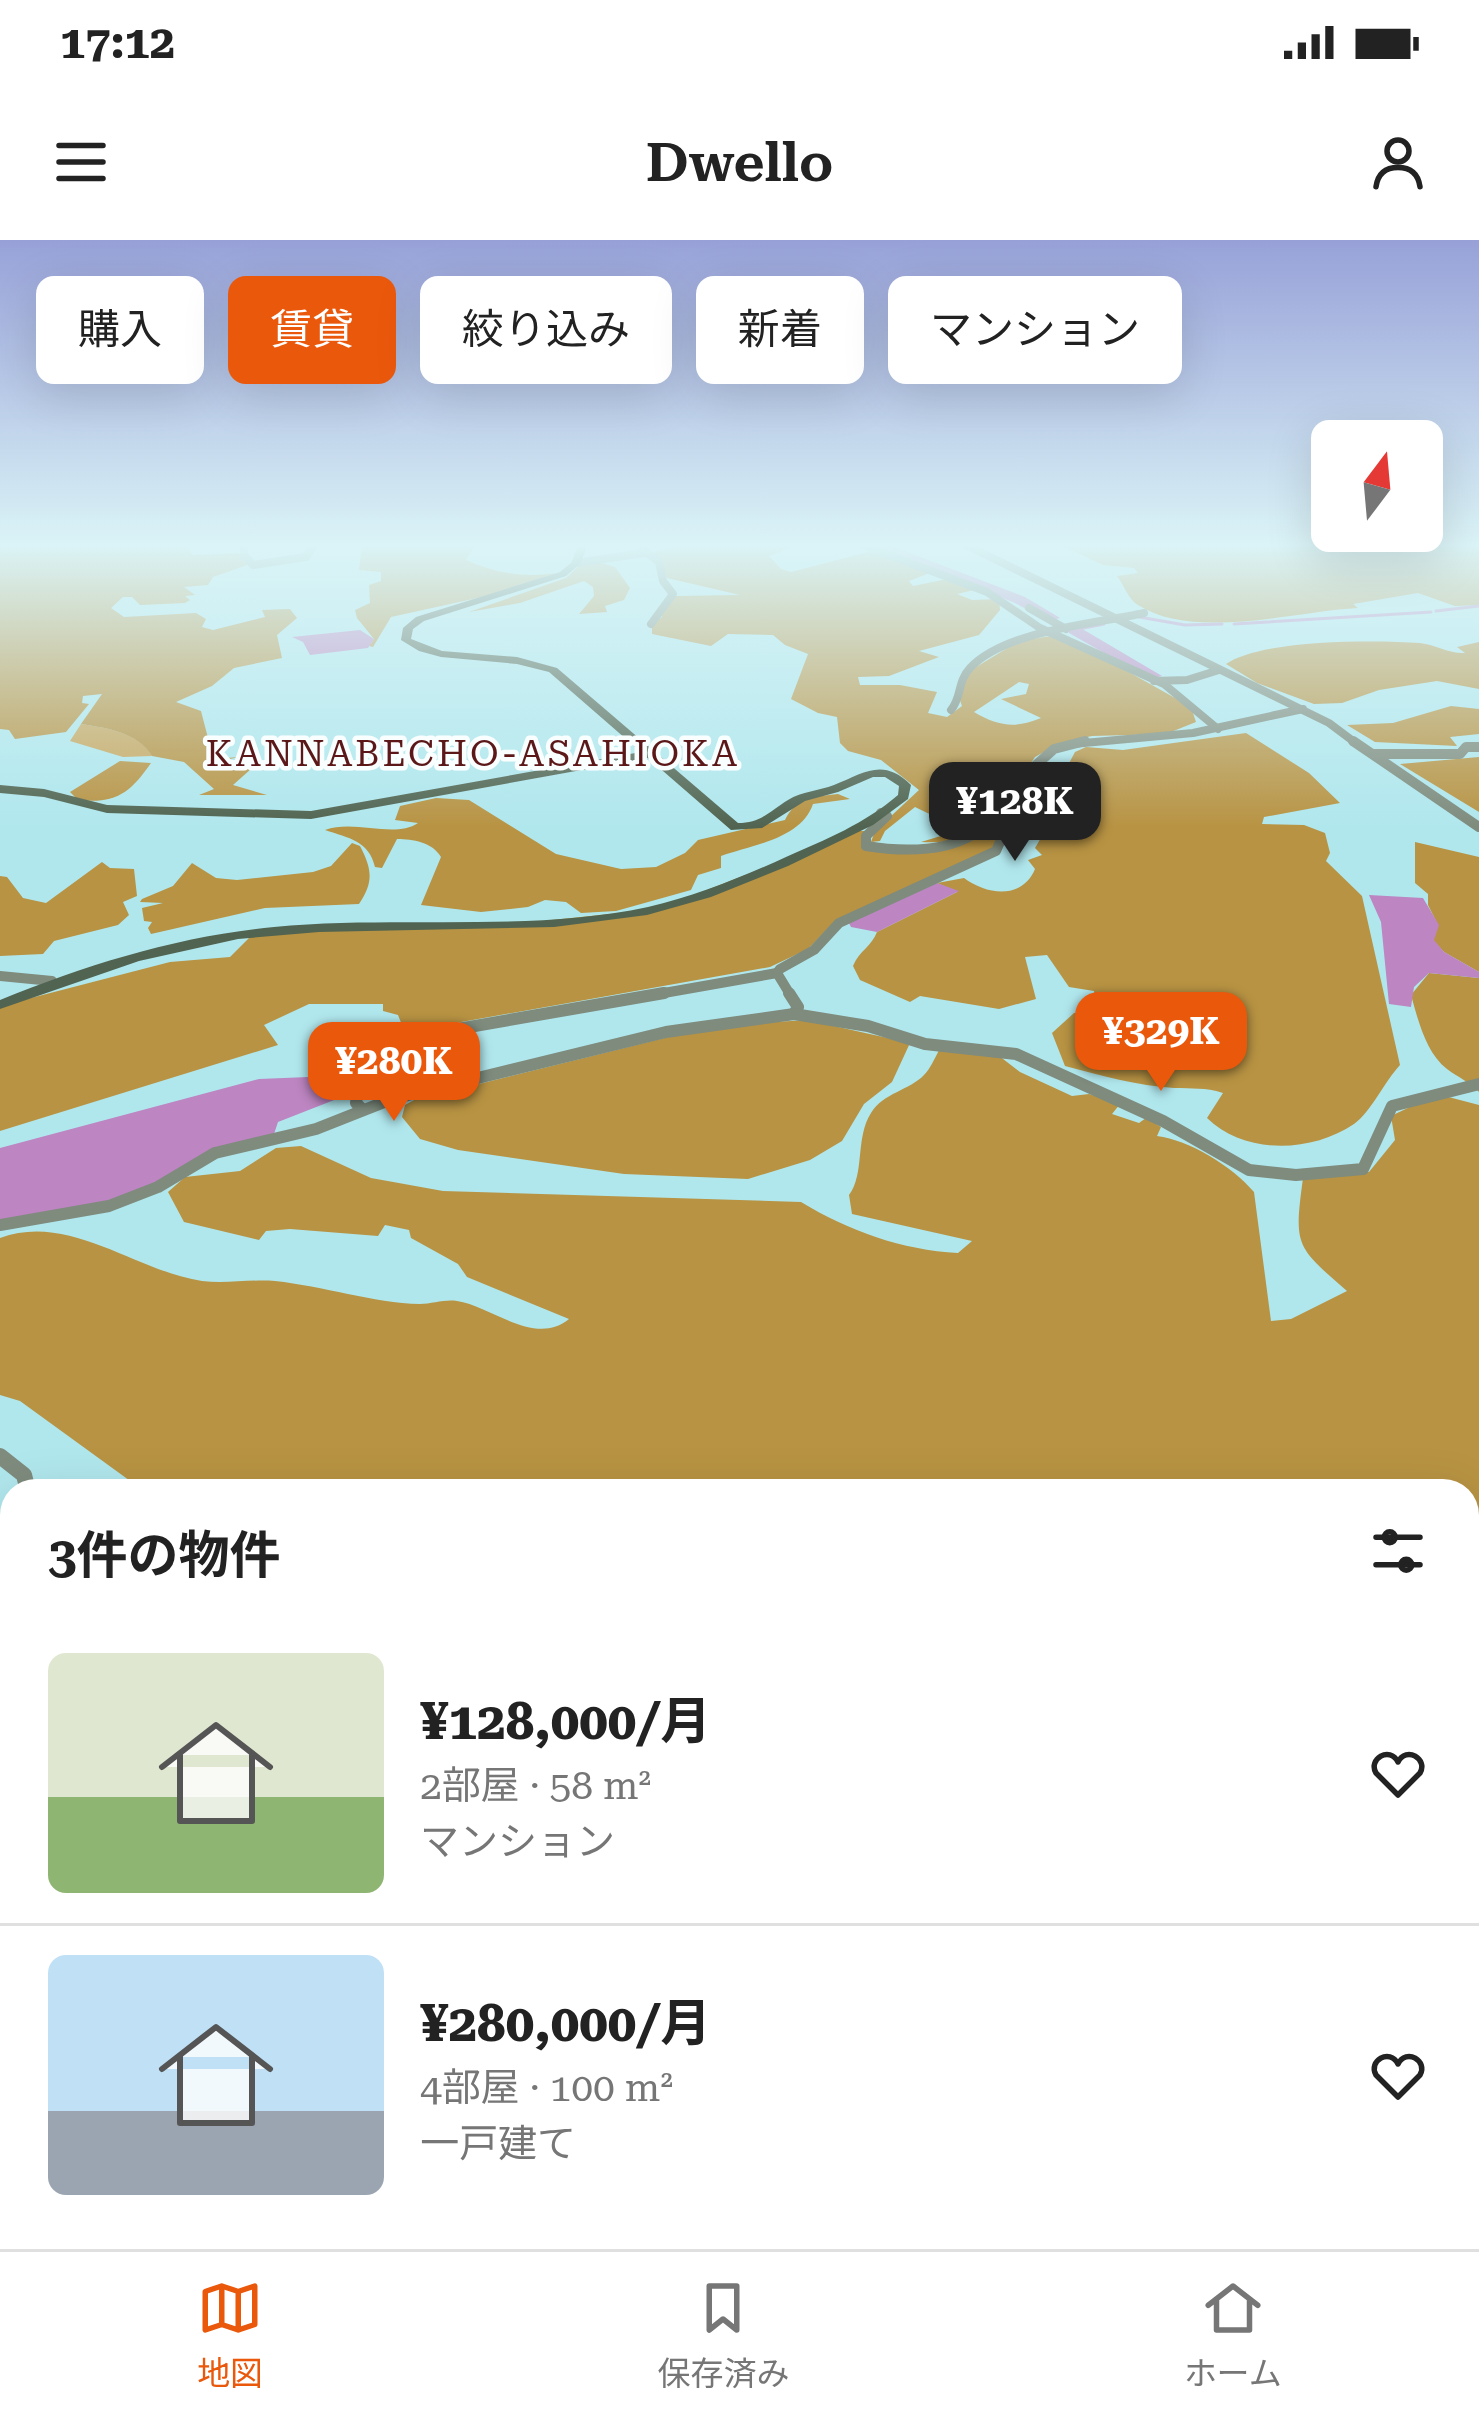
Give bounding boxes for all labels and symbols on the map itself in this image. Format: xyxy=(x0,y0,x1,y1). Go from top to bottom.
north arrow xyxy=(1311,420,1443,552)
district label: KANNABECHO-ASAHIOKA xyxy=(206,733,740,775)
pin: ¥128K xyxy=(931,762,1099,864)
pin: ¥329K xyxy=(1077,992,1245,1094)
pin: ¥280K xyxy=(310,1022,478,1124)

